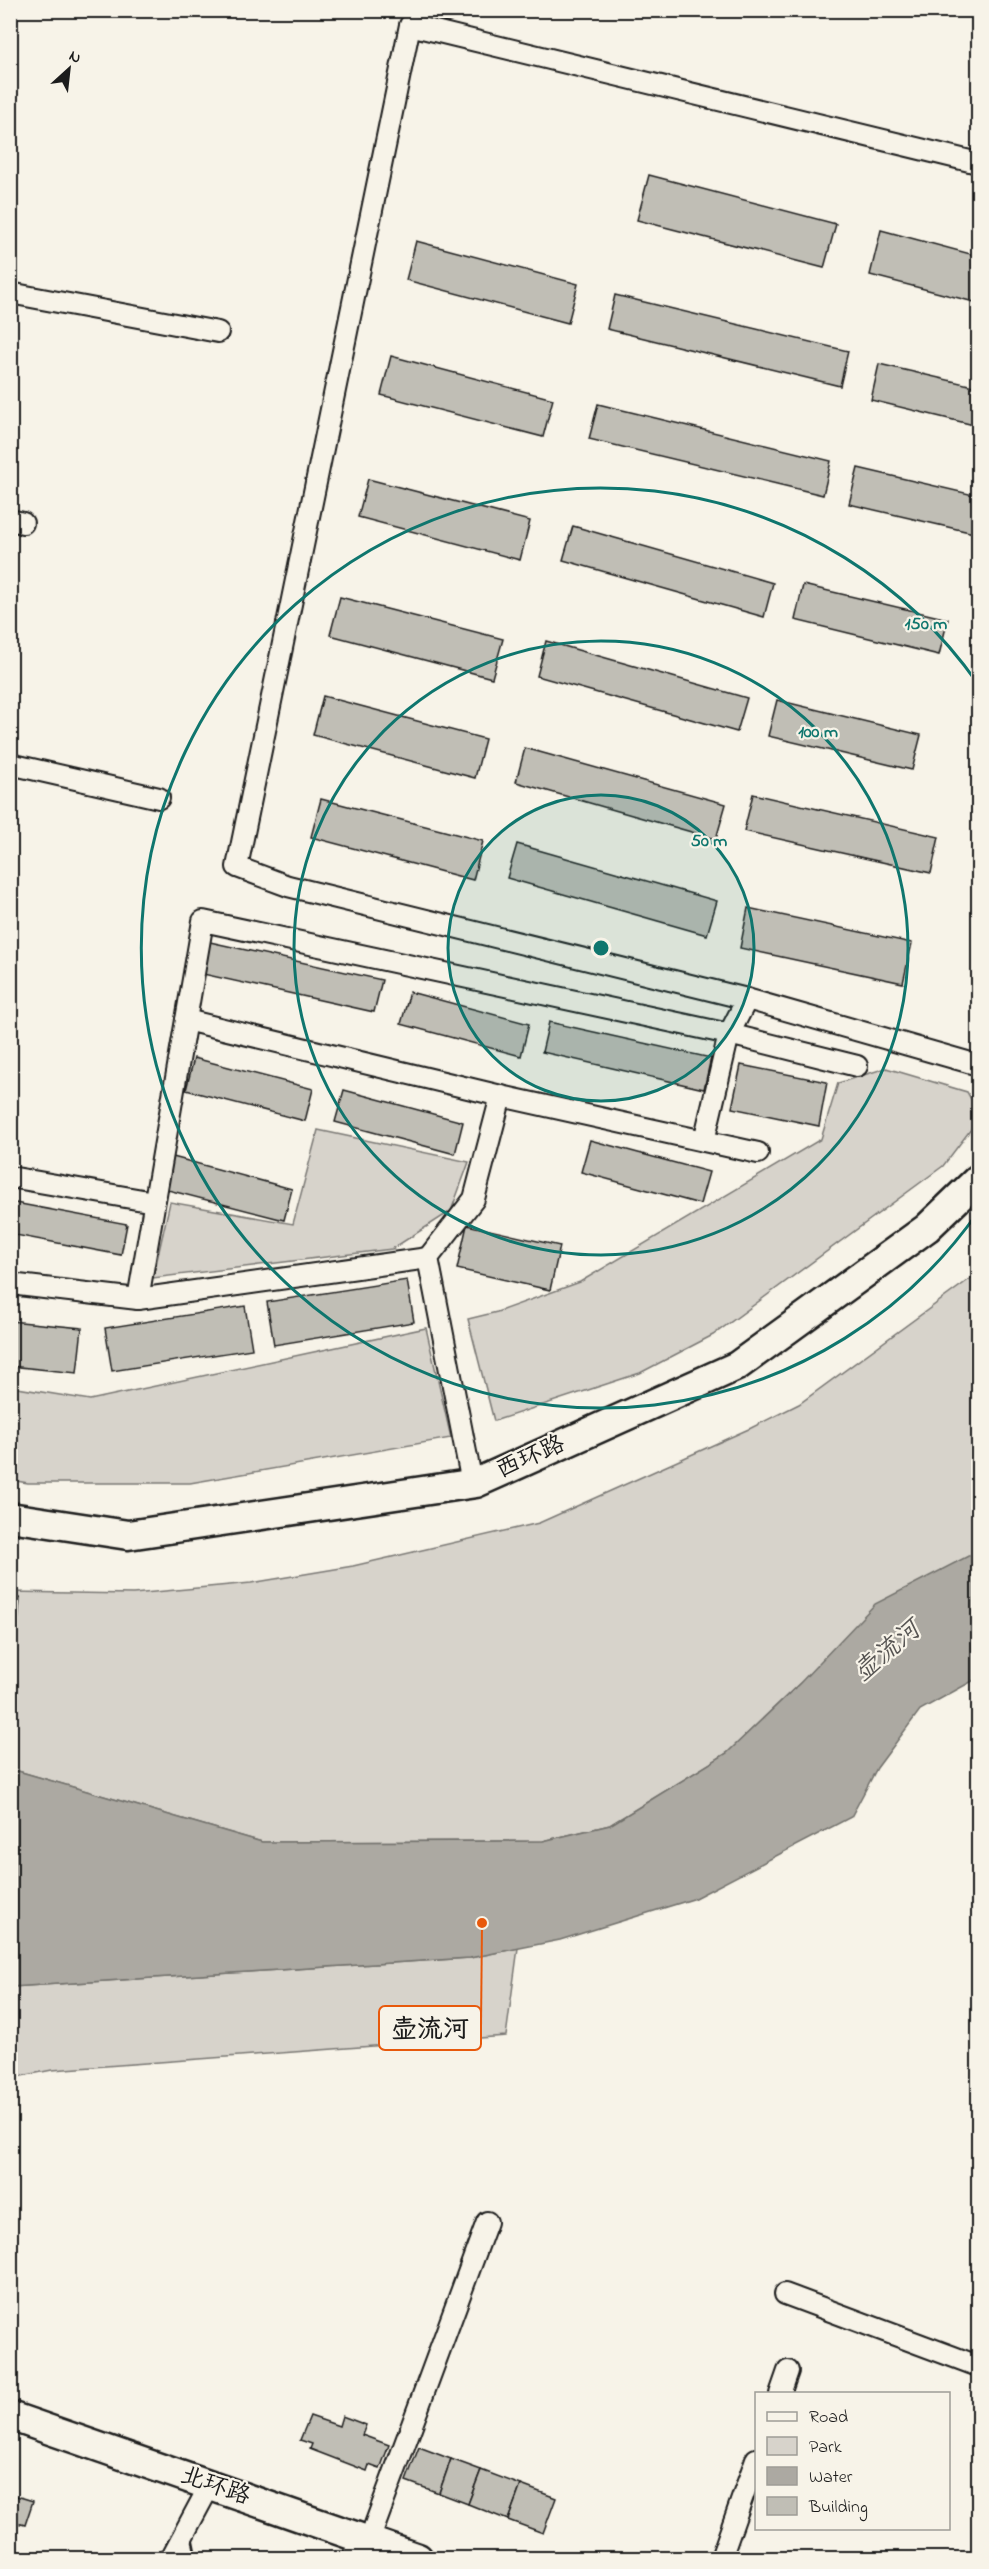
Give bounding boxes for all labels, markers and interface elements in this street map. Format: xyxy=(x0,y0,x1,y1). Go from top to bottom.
north arrow xyxy=(39,39,99,99)
text: N xyxy=(65,44,85,71)
text: 150 m xyxy=(905,612,947,638)
text: 100 m xyxy=(798,720,838,746)
text: 50 m xyxy=(691,829,727,855)
centre of rings xyxy=(591,938,611,958)
street label: 西环路 xyxy=(491,1427,571,1489)
water label: 壶流河 xyxy=(846,1610,933,1692)
callout: 壶流河 xyxy=(379,2006,481,2050)
text: 壶流河 xyxy=(391,2012,469,2050)
legend xyxy=(755,2392,950,2530)
text: Road xyxy=(809,2405,848,2431)
text: Park xyxy=(809,2435,842,2461)
street label: 北环路 xyxy=(175,2459,255,2515)
text: Water xyxy=(809,2465,853,2491)
text: Building xyxy=(808,2495,868,2522)

